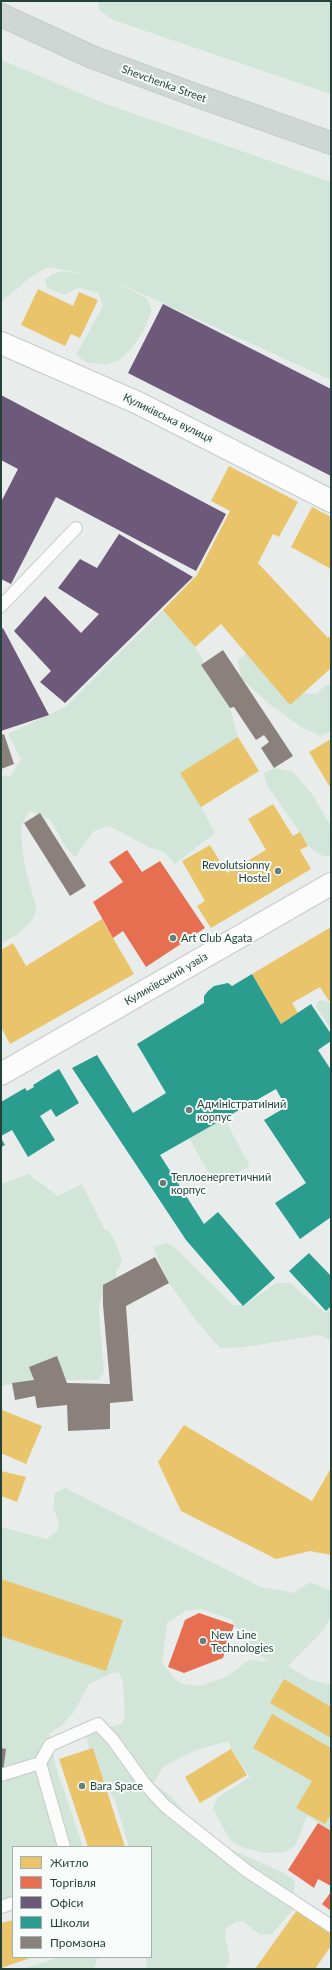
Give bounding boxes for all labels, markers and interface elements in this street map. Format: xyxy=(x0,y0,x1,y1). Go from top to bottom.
street label: Shevchenka Street xyxy=(120,63,208,105)
street label: Куликівська вулиця xyxy=(121,391,215,445)
place label: Revolutsionny Hostel xyxy=(202,858,270,884)
marker: Revolutsionny Hostel xyxy=(273,866,283,876)
place label: Art Club Agata xyxy=(181,931,252,945)
marker: Art Club Agata xyxy=(168,933,178,943)
street label: Куликівський узвіз xyxy=(122,950,210,1008)
place label: Адміністратиіний корпус xyxy=(197,1097,286,1123)
marker: Адміністратиіний корпус xyxy=(184,1105,194,1115)
place label: Теплоенергетичний корпус xyxy=(171,1170,271,1196)
marker: Теплоенергетичний корпус xyxy=(158,1178,168,1188)
place label: New Line Technologies xyxy=(211,1628,273,1654)
marker: New Line Technologies xyxy=(198,1636,208,1646)
place label: Bara Space xyxy=(90,1779,143,1793)
marker: Bara Space xyxy=(77,1781,87,1791)
legend xyxy=(12,1846,152,1958)
text: Житло xyxy=(50,1855,89,1870)
text: Торгівля xyxy=(50,1875,96,1890)
text: Офіси xyxy=(50,1895,84,1910)
text: Школи xyxy=(50,1915,89,1930)
text: Промзона xyxy=(50,1935,106,1950)

